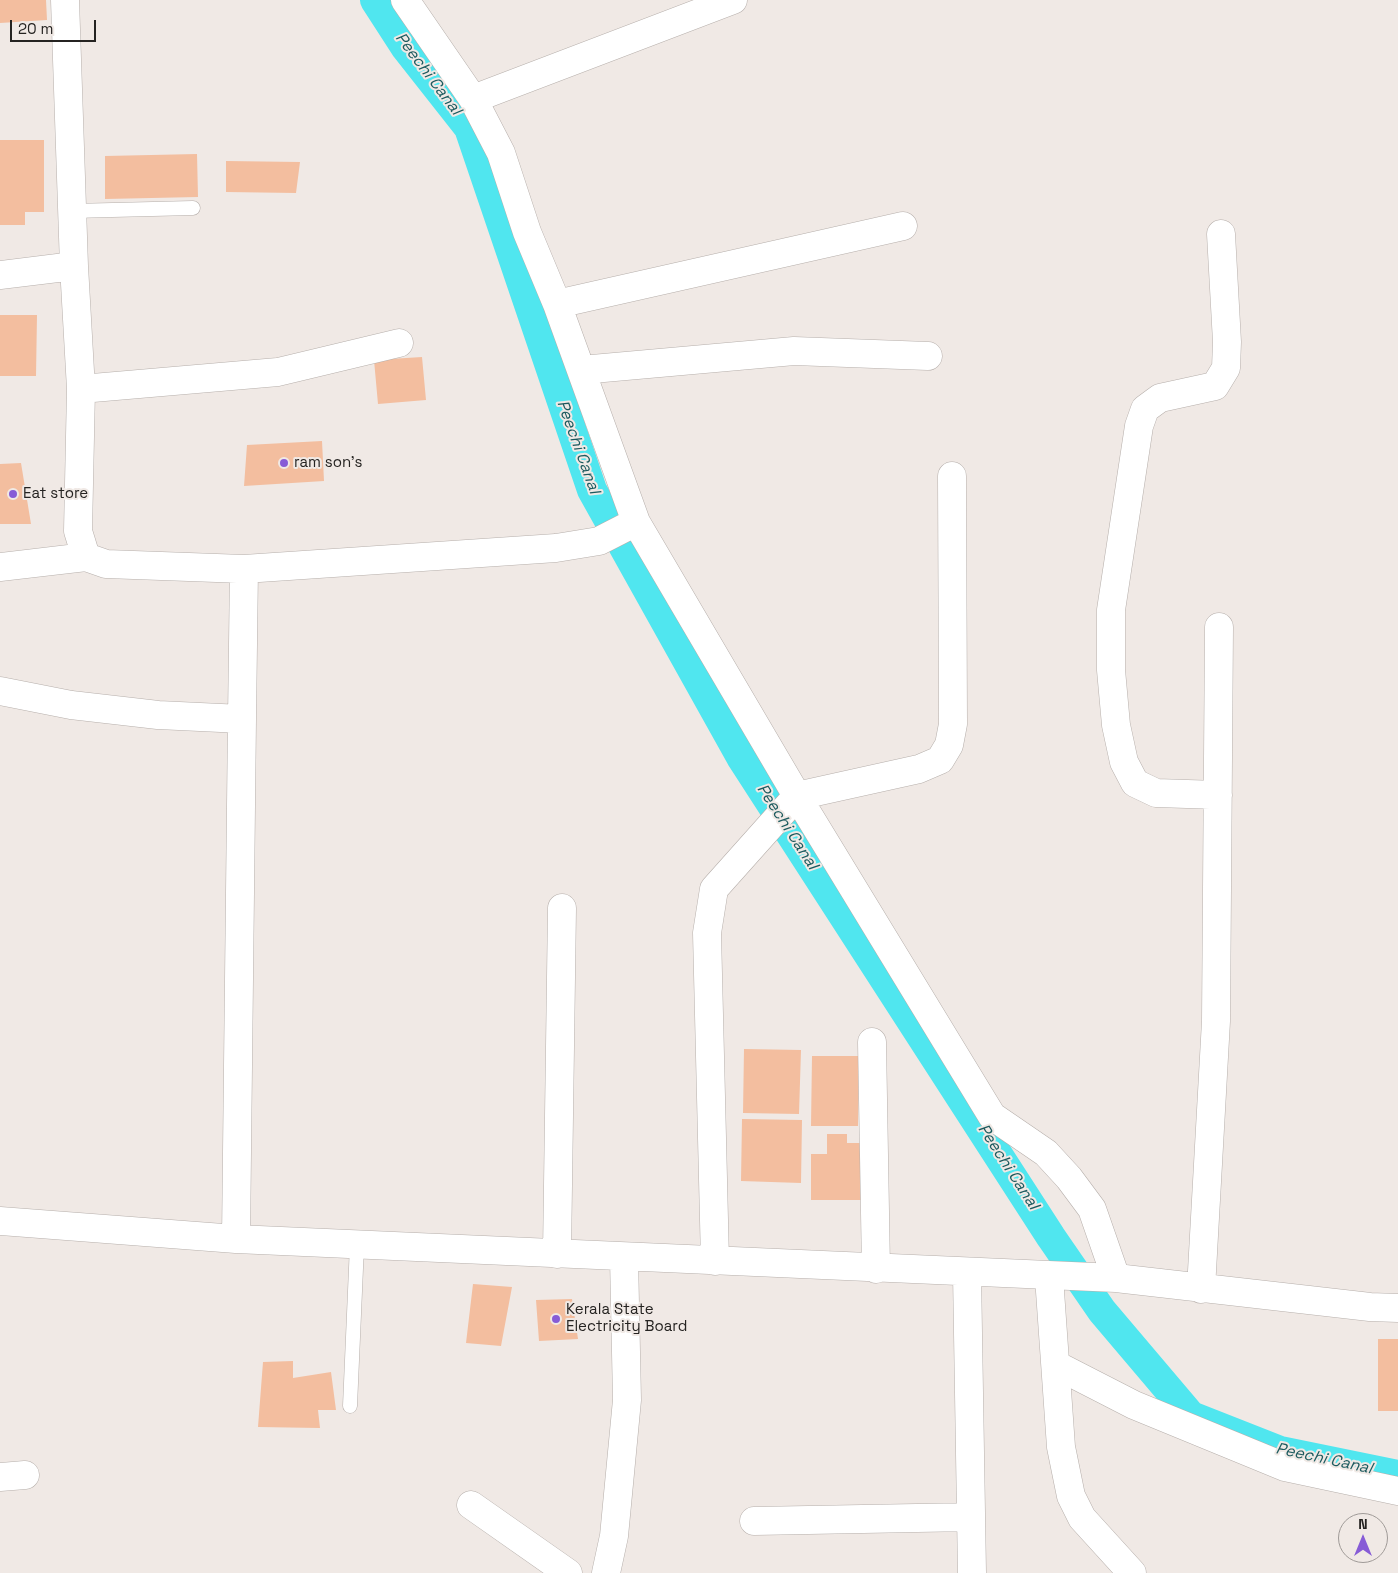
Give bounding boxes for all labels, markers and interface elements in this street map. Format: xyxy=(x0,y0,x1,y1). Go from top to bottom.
scale bar xyxy=(12,10,99,42)
text: 20 m xyxy=(18,19,53,38)
water label: Peechi Canal xyxy=(391,29,465,119)
water label: Peechi Canal xyxy=(552,398,604,496)
place label: ram son's xyxy=(294,454,362,472)
marker: ram son's xyxy=(278,457,290,469)
place label: Eat store xyxy=(23,485,88,503)
marker: Eat store xyxy=(7,488,19,500)
water label: Peechi Canal xyxy=(752,781,822,873)
water label: Peechi Canal xyxy=(973,1121,1043,1213)
place label: Kerala State Electricity Board xyxy=(566,1301,687,1336)
marker: Kerala State Electricity Board xyxy=(550,1313,562,1325)
water label: Peechi Canal xyxy=(1274,1439,1374,1479)
north arrow xyxy=(1338,1513,1388,1563)
text: N xyxy=(1358,1515,1368,1533)

